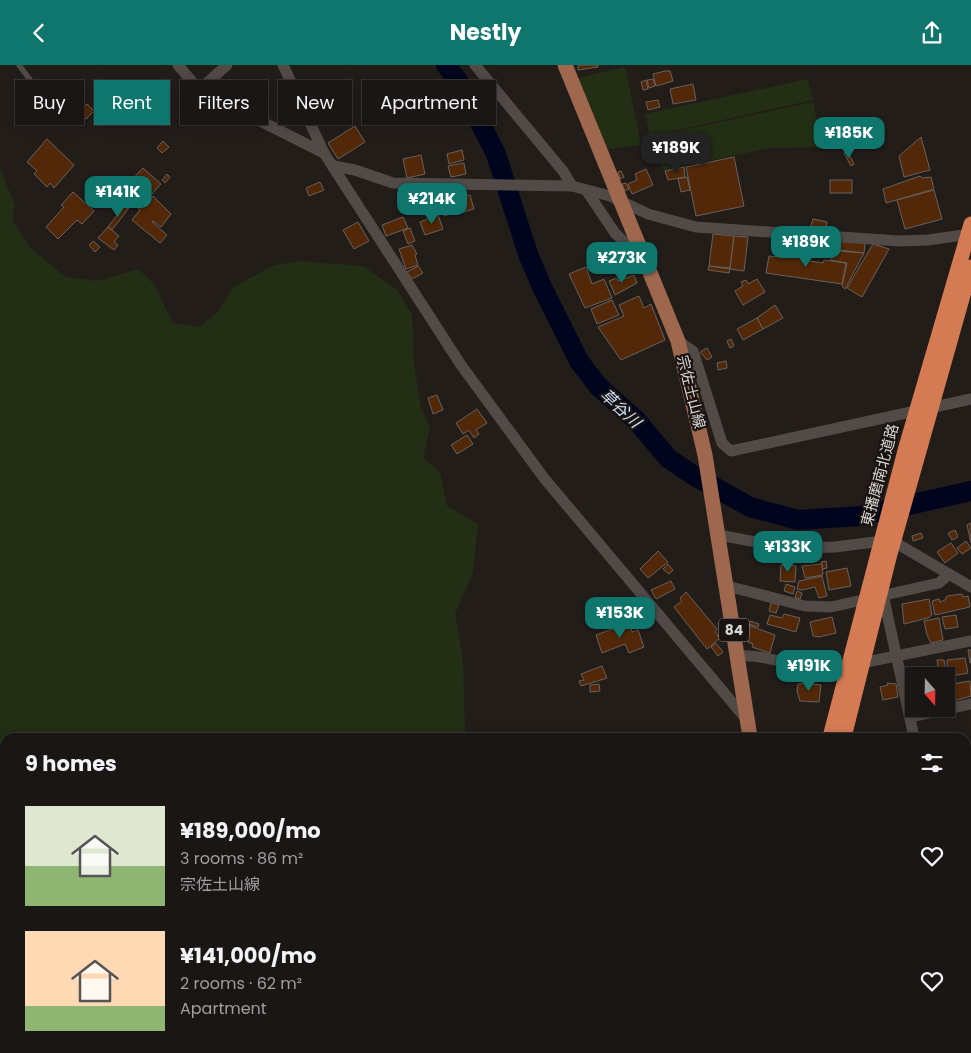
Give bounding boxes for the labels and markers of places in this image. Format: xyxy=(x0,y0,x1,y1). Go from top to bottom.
pin: ¥185K xyxy=(814,117,884,159)
pin: ¥189K xyxy=(641,131,711,174)
pin: ¥141K xyxy=(83,175,153,218)
pin: ¥214K xyxy=(397,183,467,225)
pin: ¥189K xyxy=(771,225,841,268)
pin: ¥273K xyxy=(587,241,657,284)
pin: ¥133K xyxy=(753,531,823,573)
pin: ¥153K xyxy=(585,597,655,639)
pin: ¥191K xyxy=(774,649,844,692)

